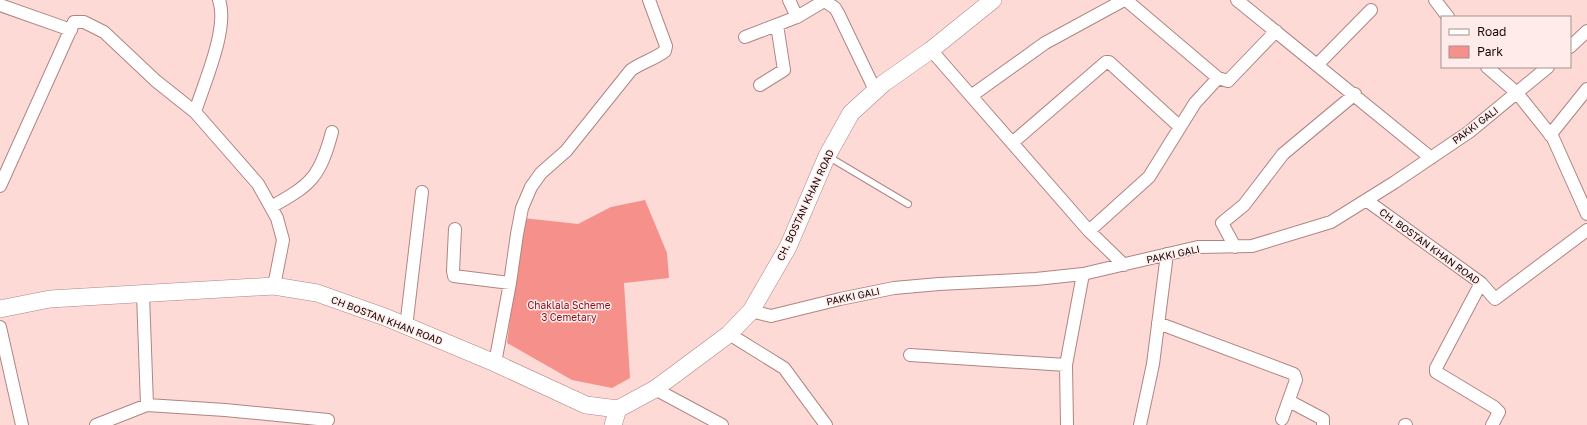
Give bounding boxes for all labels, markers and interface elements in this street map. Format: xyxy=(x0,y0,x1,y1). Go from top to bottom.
legend xyxy=(1441,16,1571,68)
text: Road xyxy=(1477,24,1506,39)
text: Park xyxy=(1477,44,1503,59)
street label: PAKKI GALI xyxy=(1450,104,1500,146)
street label: CH. BOSTAN KHAN ROAD xyxy=(774,147,836,263)
street label: CH. BOSTAN KHAN ROAD xyxy=(1377,205,1483,287)
street label: PAKKI GALI xyxy=(1145,242,1201,266)
street label: PAKKI GALI xyxy=(825,284,881,308)
street label: CH BOSTAN KHAN ROAD xyxy=(330,293,444,347)
park label: Chaklala Scheme 3 Cemetary xyxy=(528,299,611,323)

